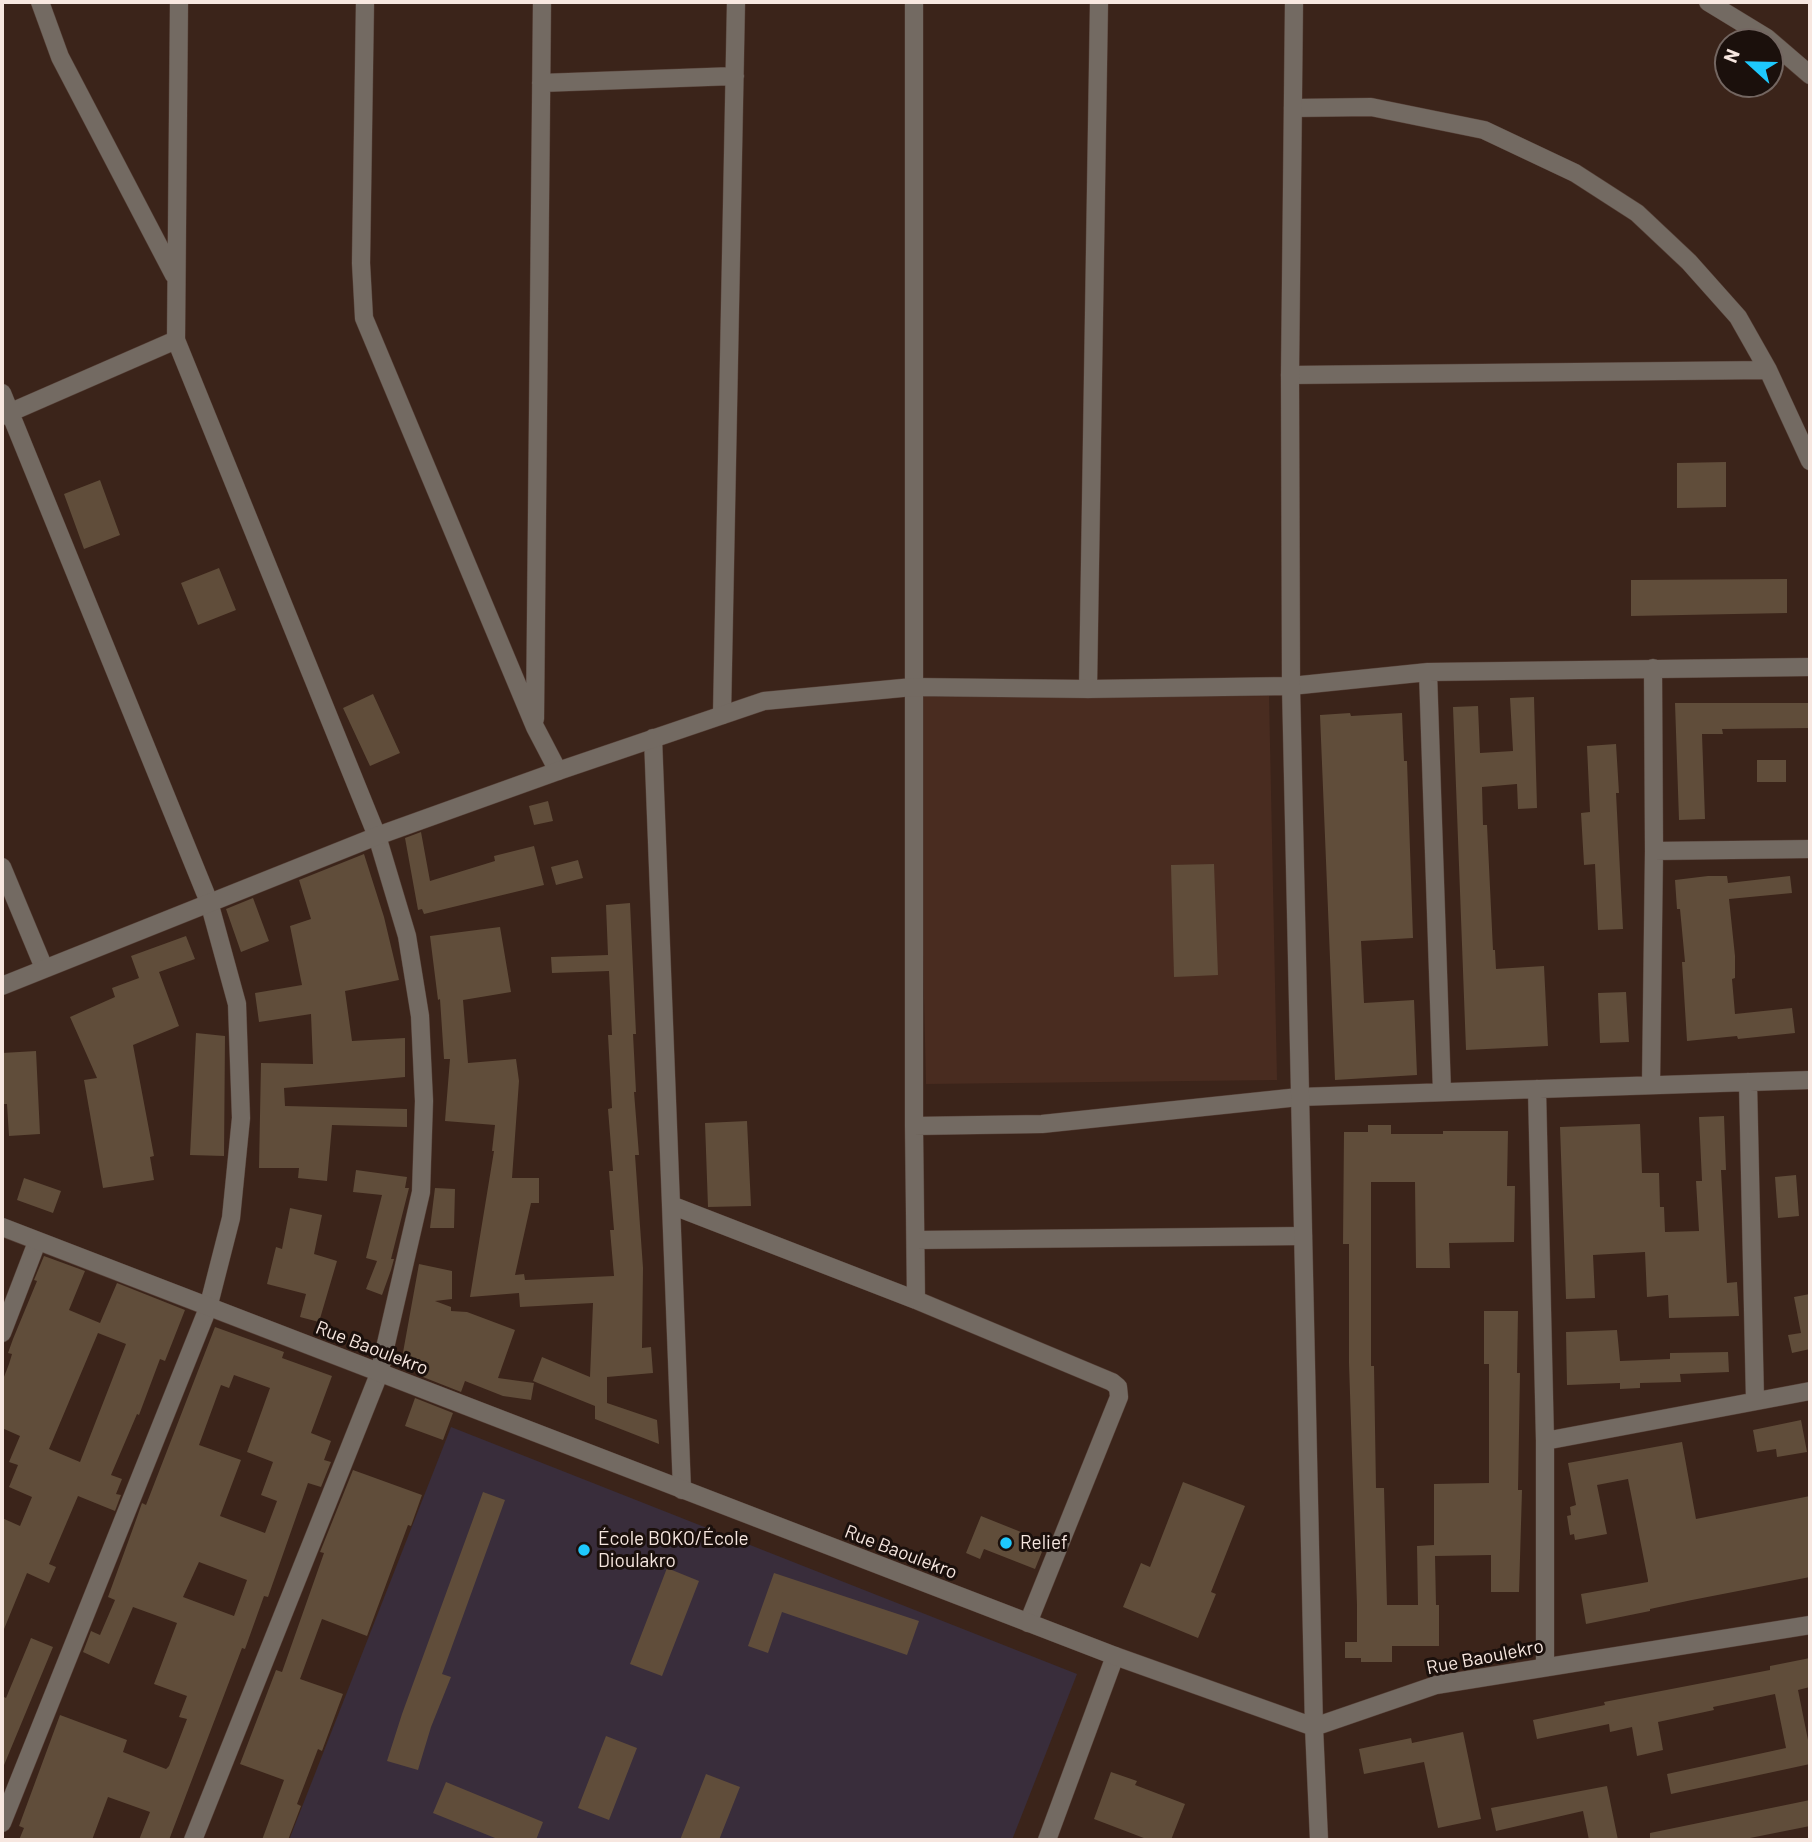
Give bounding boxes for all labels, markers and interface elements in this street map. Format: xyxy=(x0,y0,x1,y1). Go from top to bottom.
north arrow xyxy=(1714,28,1784,98)
text: N xyxy=(1718,46,1744,66)
street label: Rue Baoulekro xyxy=(312,1316,432,1380)
street label: Rue Baoulekro xyxy=(841,1520,961,1584)
place label: École BOKO/École Dioulakro xyxy=(598,1528,749,1572)
place label: Relief xyxy=(1020,1532,1068,1554)
marker: Relief xyxy=(998,1535,1014,1551)
marker: École BOKO/École Dioulakro xyxy=(576,1542,592,1558)
street label: Rue Baoulekro xyxy=(1424,1634,1546,1680)

